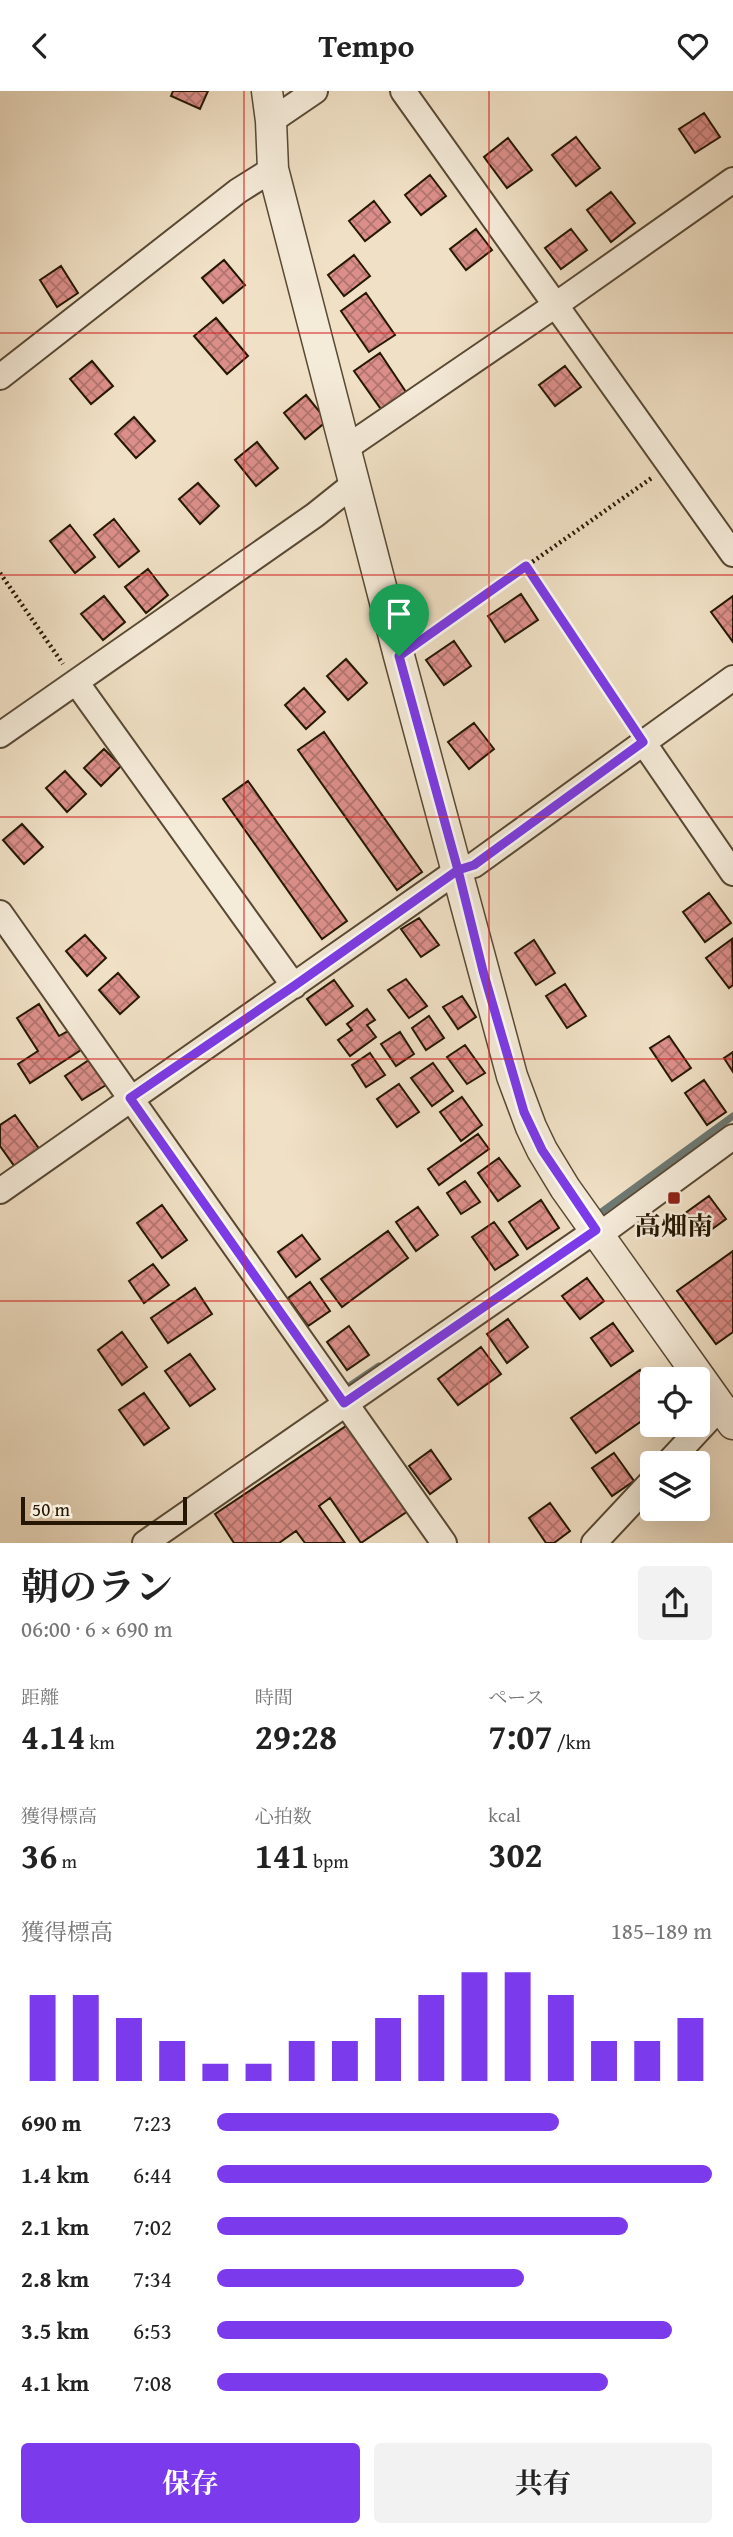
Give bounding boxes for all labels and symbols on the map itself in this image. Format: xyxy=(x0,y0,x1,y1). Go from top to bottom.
pin xyxy=(369,584,429,656)
marker: 高畑南 xyxy=(666,1190,682,1206)
place label: 高畑南 xyxy=(635,1206,713,1245)
scale bar xyxy=(21,1494,187,1526)

